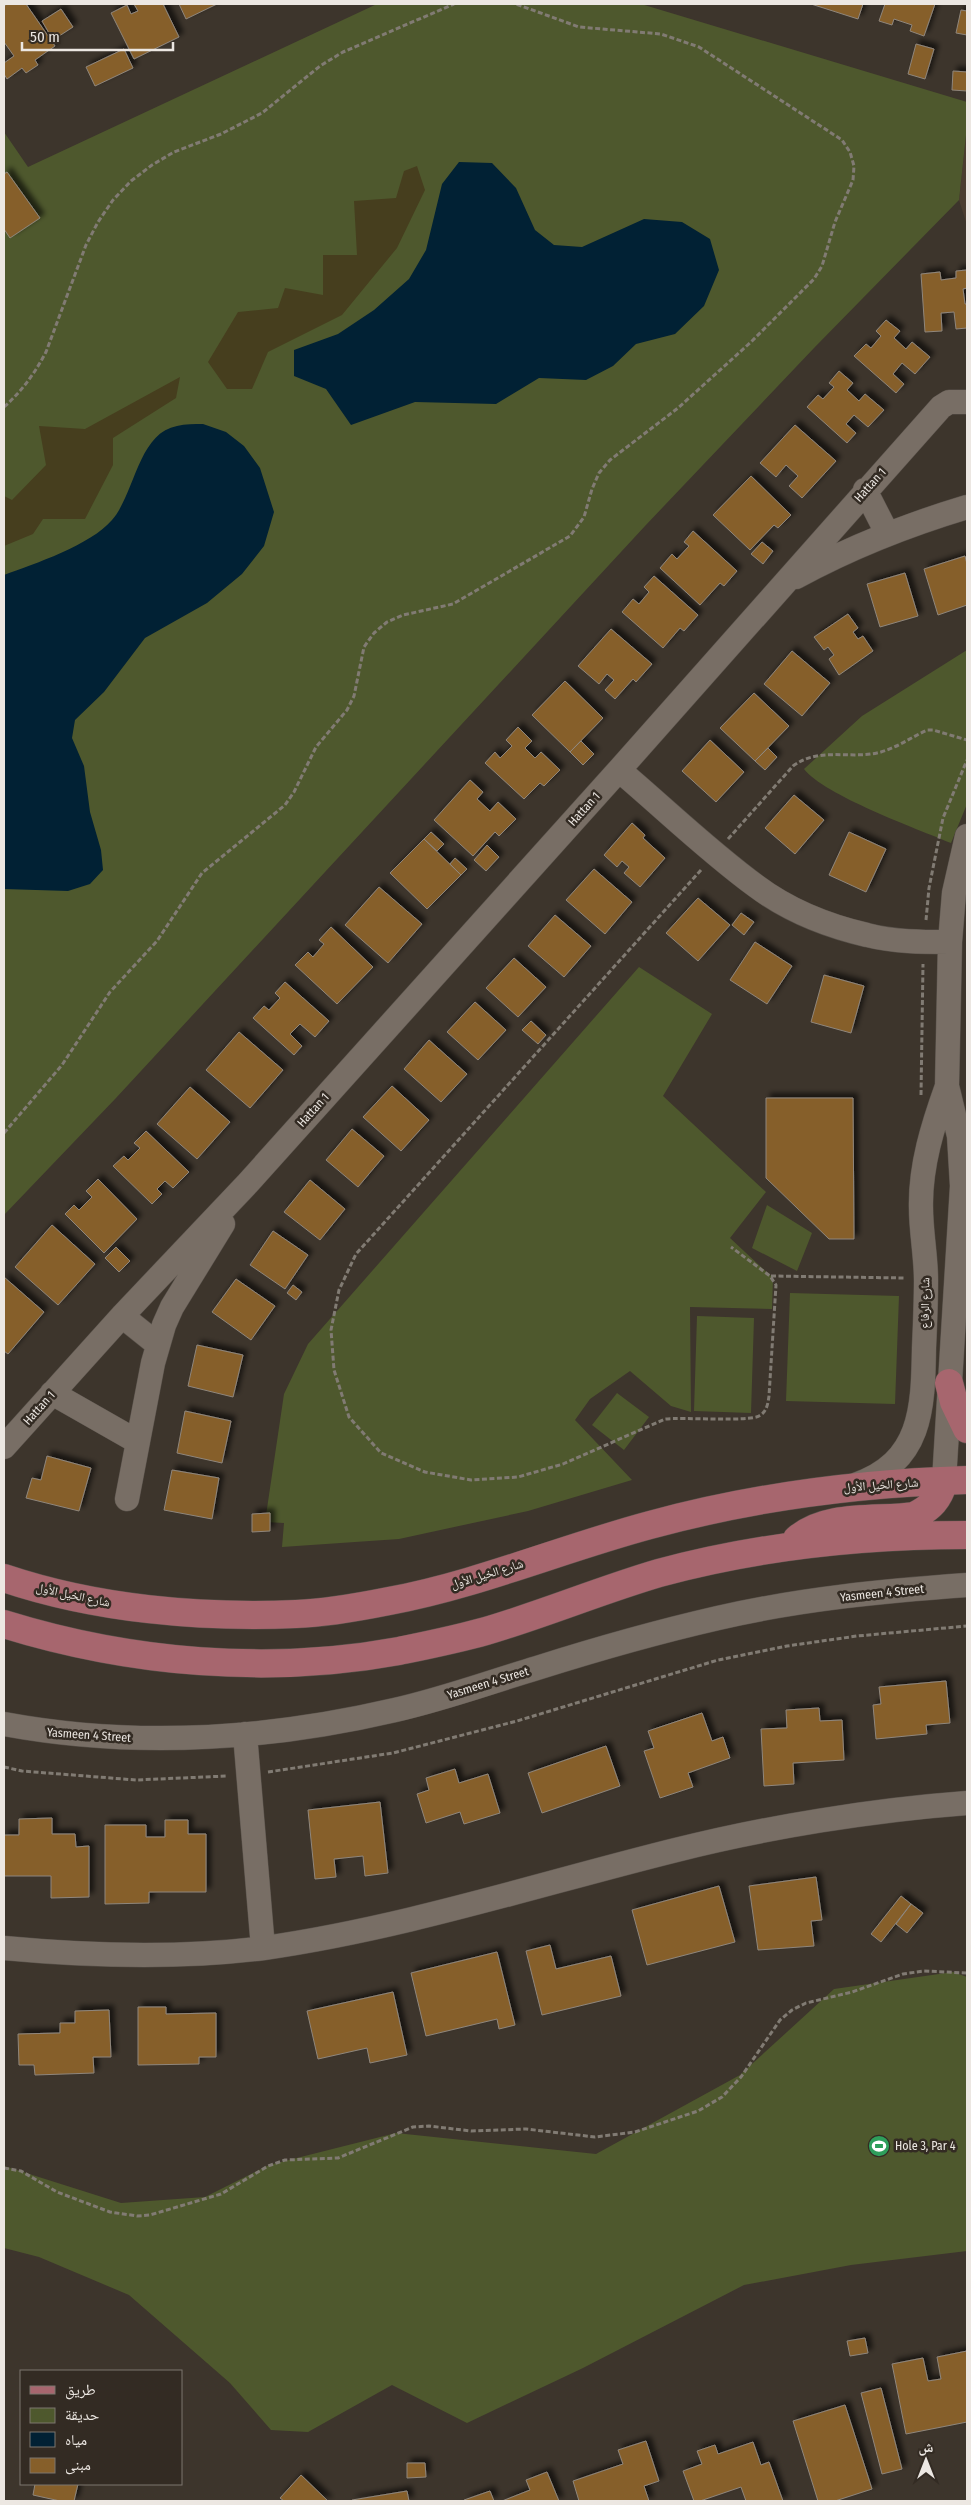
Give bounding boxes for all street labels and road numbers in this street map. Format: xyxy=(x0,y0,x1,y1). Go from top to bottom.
street label: Hattan 1 xyxy=(851,465,889,505)
street label: Hattan 1 xyxy=(565,789,603,829)
street label: Hattan 1 xyxy=(294,1090,332,1130)
street label: شارع الرفاع xyxy=(918,1277,933,1329)
street label: Hattan 1 xyxy=(20,1388,58,1428)
street label: شارع الخيل الأول xyxy=(843,1475,919,1496)
street label: شارع الخيل الأول xyxy=(449,1556,525,1593)
street label: شارع الخيل الأول xyxy=(35,1580,111,1611)
street label: Yasmeen 4 Street xyxy=(839,1582,925,1604)
street label: Yasmeen 4 Street xyxy=(446,1664,530,1702)
street label: Yasmeen 4 Street xyxy=(46,1725,132,1745)

